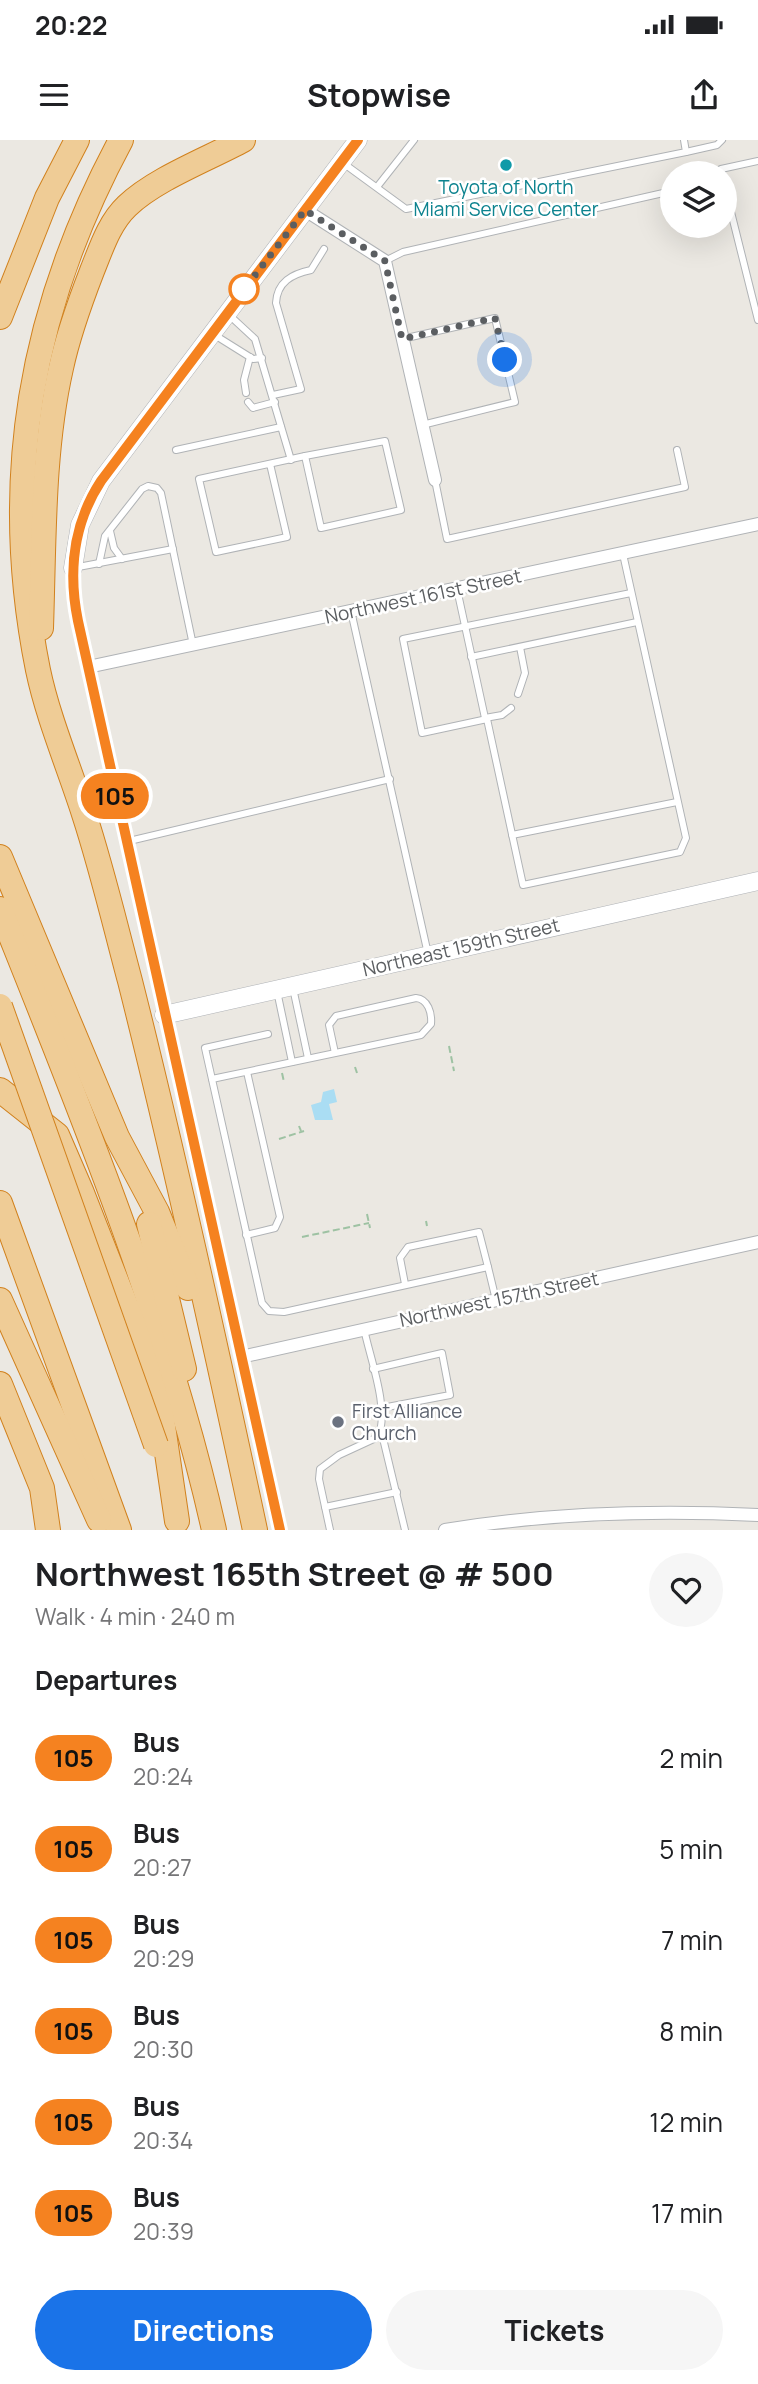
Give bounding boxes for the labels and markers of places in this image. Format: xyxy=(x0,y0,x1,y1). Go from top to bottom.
marker: Toyota of North Miami Service Center xyxy=(498,157,514,173)
place label: Toyota of North Miami Service Center xyxy=(413,174,599,222)
unlabelled marker xyxy=(229,274,259,304)
place label: First Alliance Church xyxy=(352,1398,462,1446)
marker: First Alliance Church xyxy=(330,1414,346,1430)

